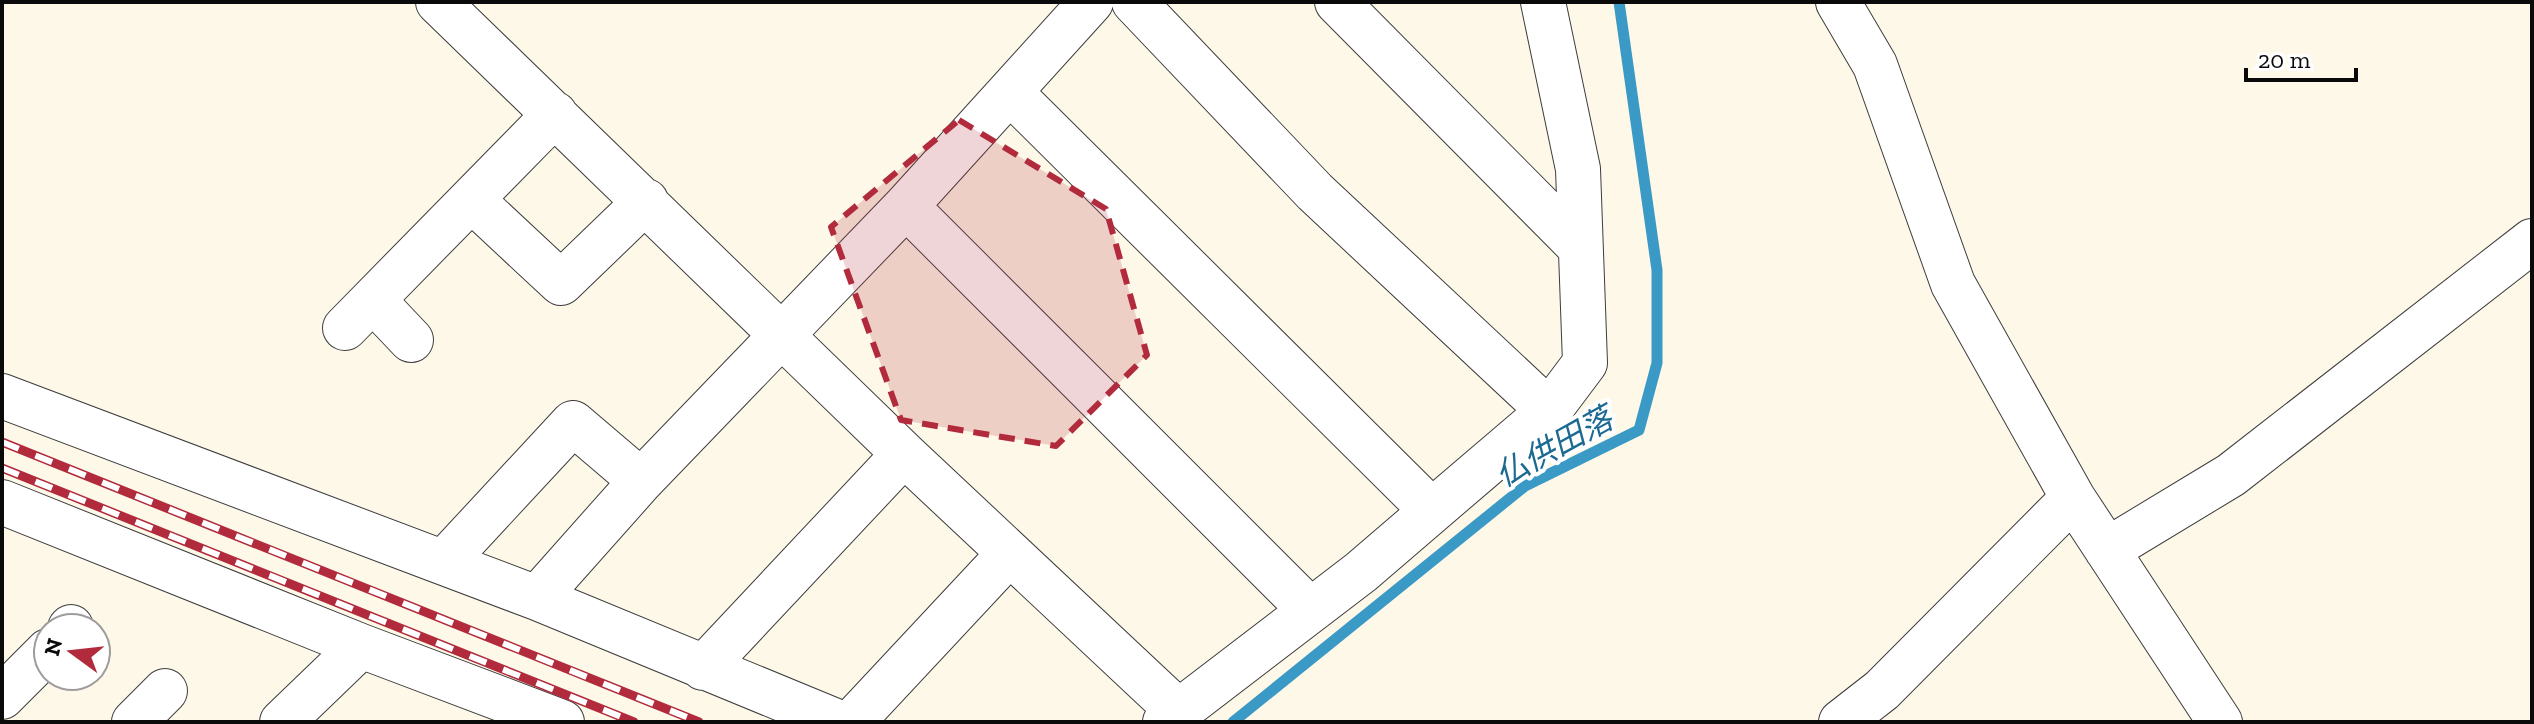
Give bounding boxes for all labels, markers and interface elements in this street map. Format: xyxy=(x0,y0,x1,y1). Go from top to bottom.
scale bar xyxy=(2246,32,2356,82)
text: 20 m xyxy=(2258,45,2311,74)
water label: 仏供田落 xyxy=(1489,397,1624,495)
north arrow xyxy=(32,612,112,692)
text: N xyxy=(38,635,68,659)

